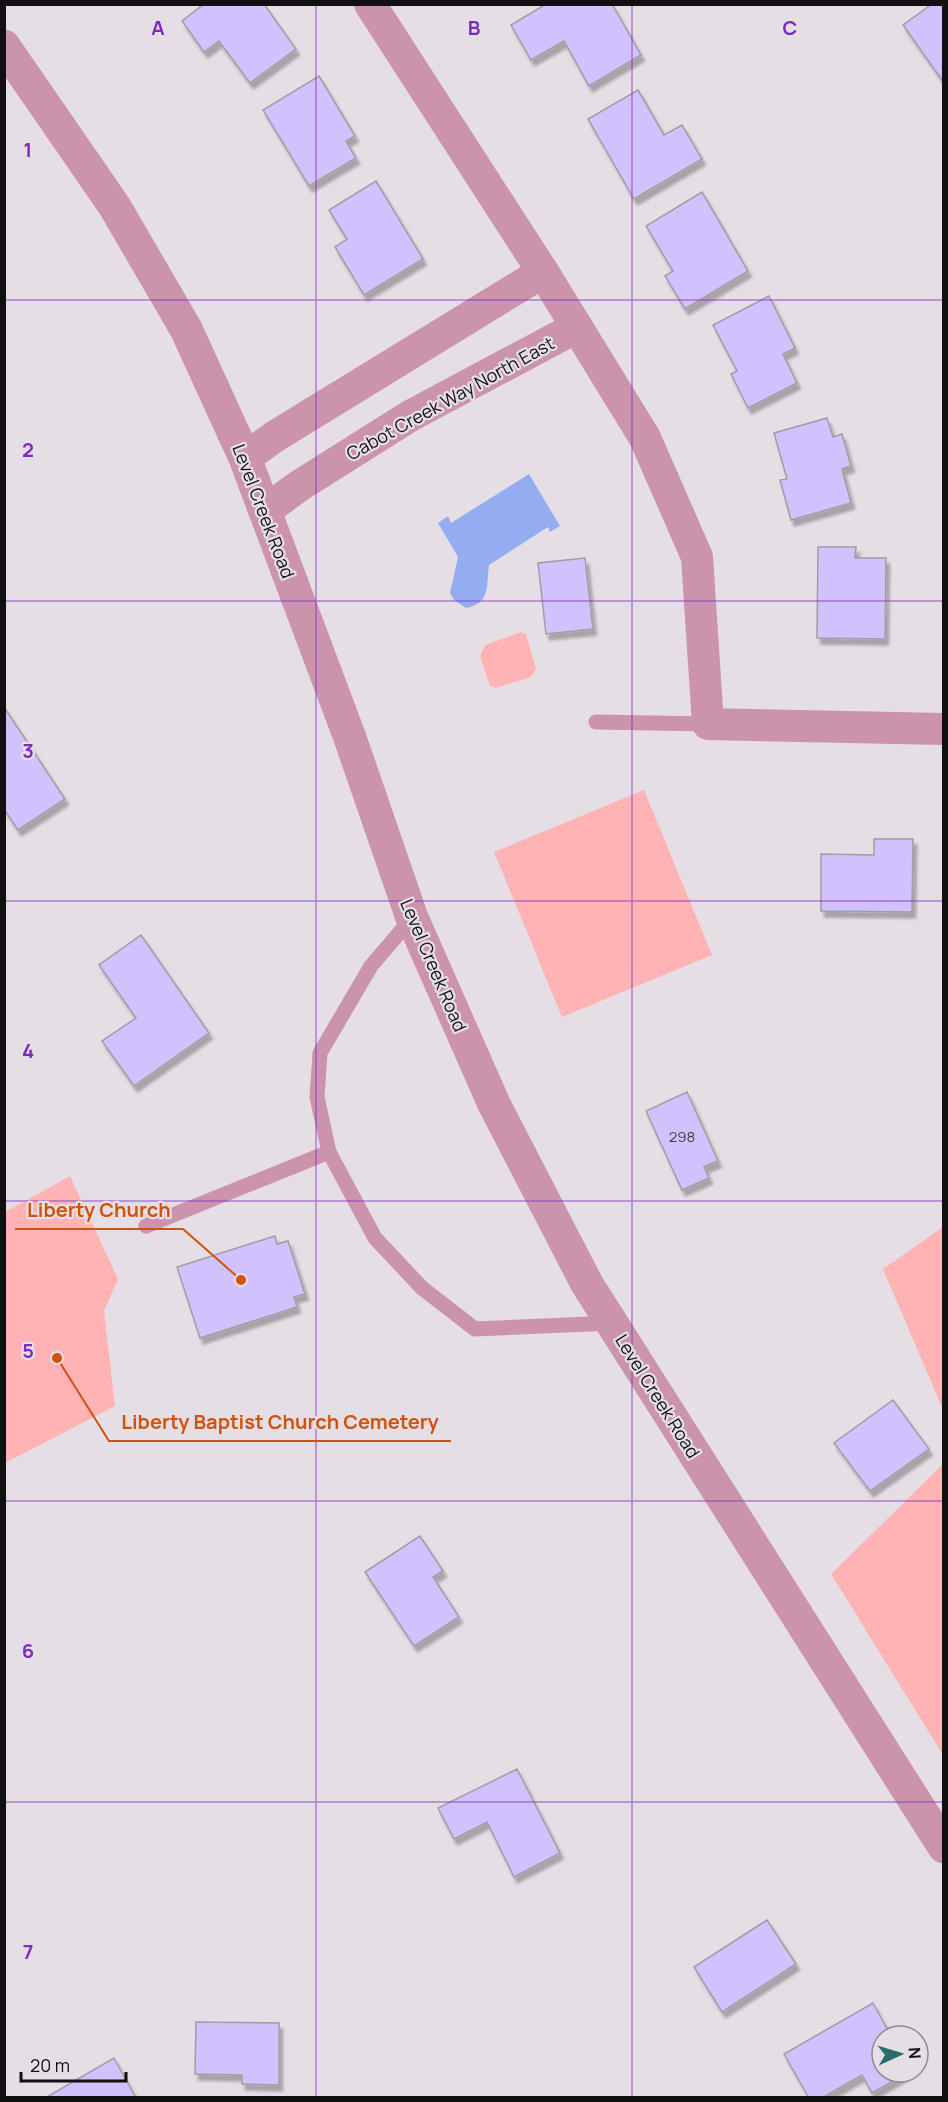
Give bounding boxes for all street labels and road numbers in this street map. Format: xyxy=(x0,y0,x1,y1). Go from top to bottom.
street label: Cabot Creek Way North East xyxy=(342,331,558,465)
street label: Level Creek Road xyxy=(227,440,301,582)
street label: Level Creek Road xyxy=(395,895,473,1035)
street label: Level Creek Road xyxy=(610,1329,706,1463)

